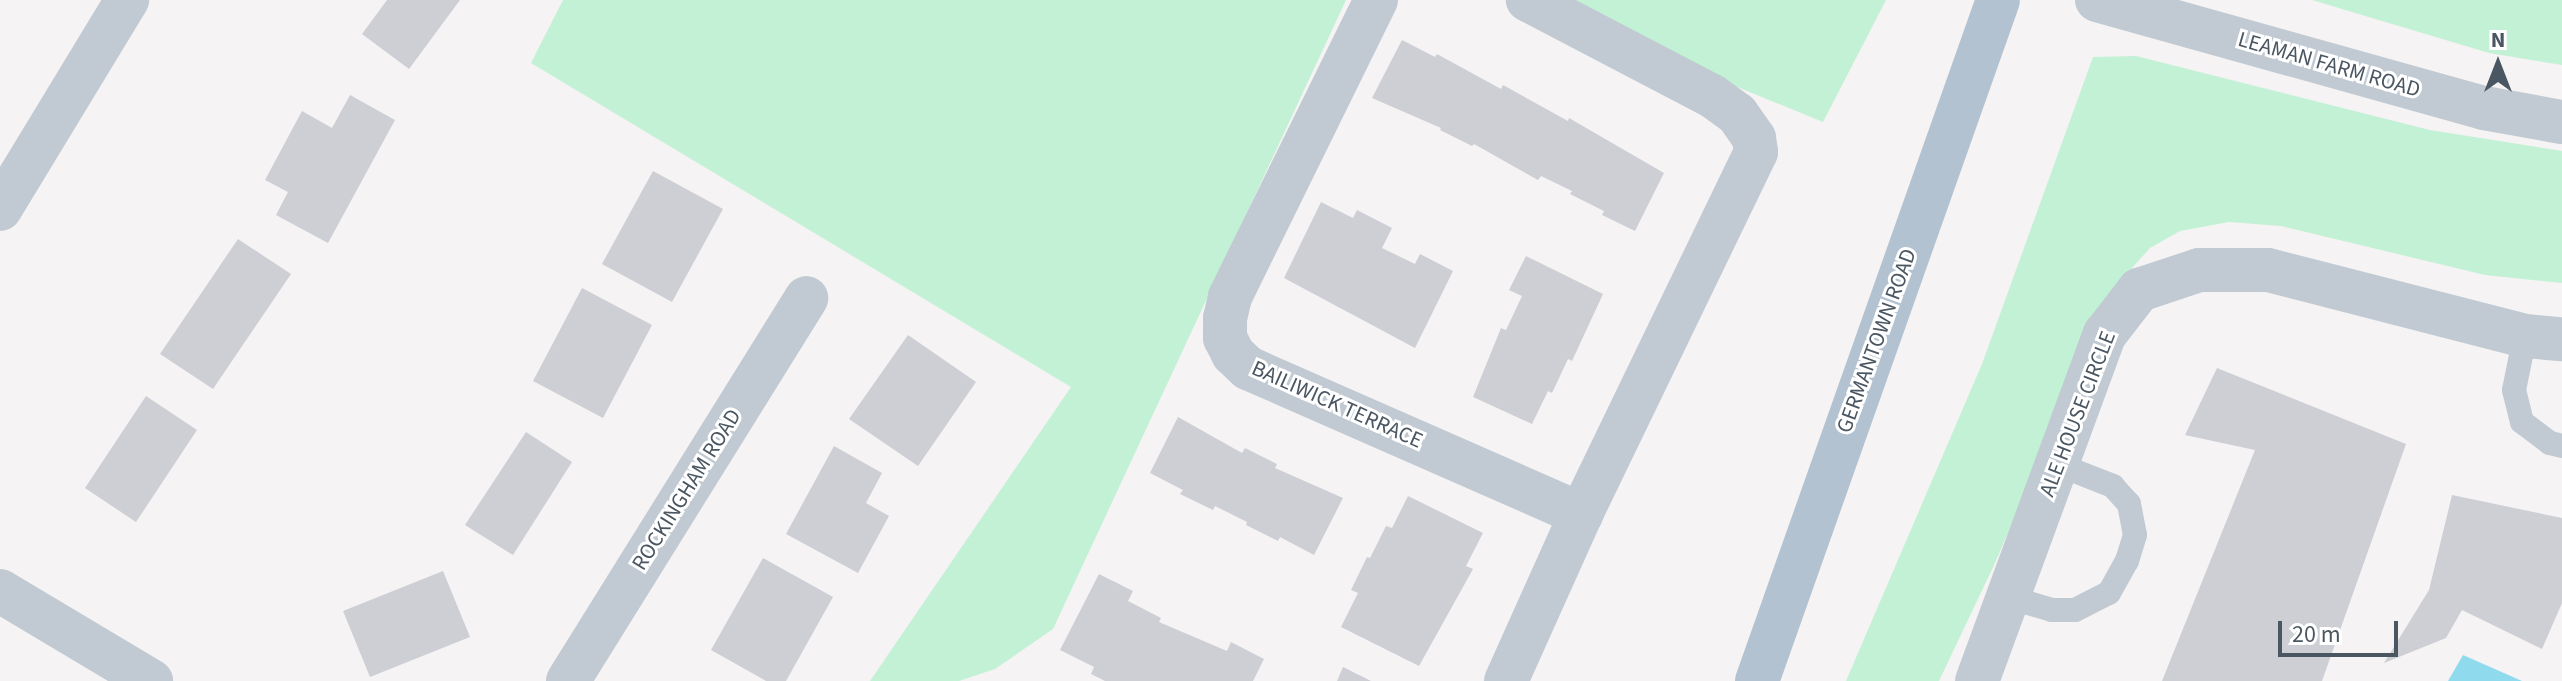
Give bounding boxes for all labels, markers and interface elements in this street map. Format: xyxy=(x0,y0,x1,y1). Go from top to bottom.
north arrow xyxy=(2458,24,2538,104)
text: N xyxy=(2491,24,2505,56)
street label: LEAMAN FARM ROAD xyxy=(2235,26,2423,104)
street label: GERMANTOWN ROAD xyxy=(1831,245,1923,437)
street label: ALE HOUSE CIRCLE xyxy=(2034,328,2122,500)
street label: BAILIWICK TERRACE xyxy=(1248,355,1426,455)
street label: ROCKINGHAM ROAD xyxy=(627,405,747,575)
scale bar xyxy=(2282,605,2402,655)
text: 20 m xyxy=(2292,617,2341,652)

